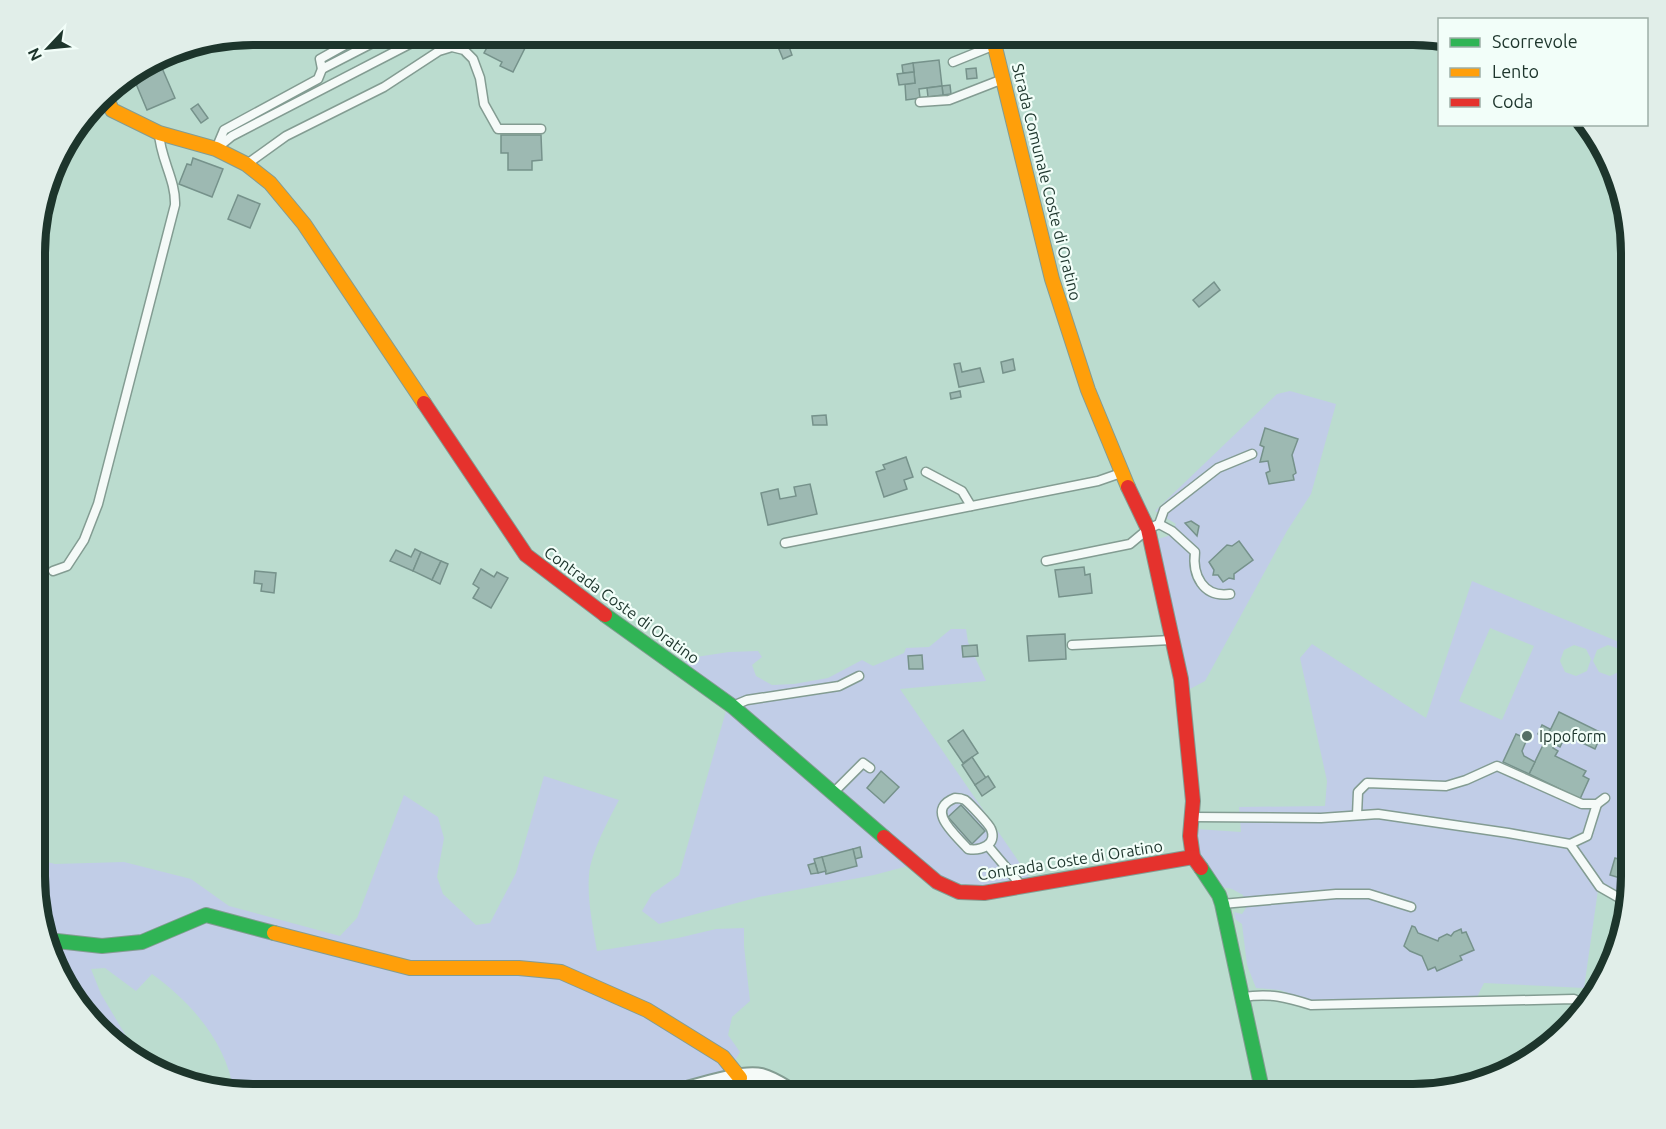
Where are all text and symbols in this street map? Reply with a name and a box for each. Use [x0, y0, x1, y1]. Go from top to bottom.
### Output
north arrow [18, 18, 78, 78]
legend [1438, 18, 1648, 126]
text: Scorrevole [1492, 31, 1578, 51]
text: N [24, 45, 45, 64]
text: Lento [1492, 61, 1539, 81]
street label: Strada Comunale Coste di Oratino [1009, 62, 1085, 302]
text: Coda [1492, 91, 1533, 111]
street label: Contrada Coste di Oratino [541, 543, 703, 667]
place label: Ippoform [1539, 727, 1607, 745]
marker: Ippoform [1520, 729, 1534, 743]
street label: Contrada Coste di Oratino [976, 836, 1164, 884]

